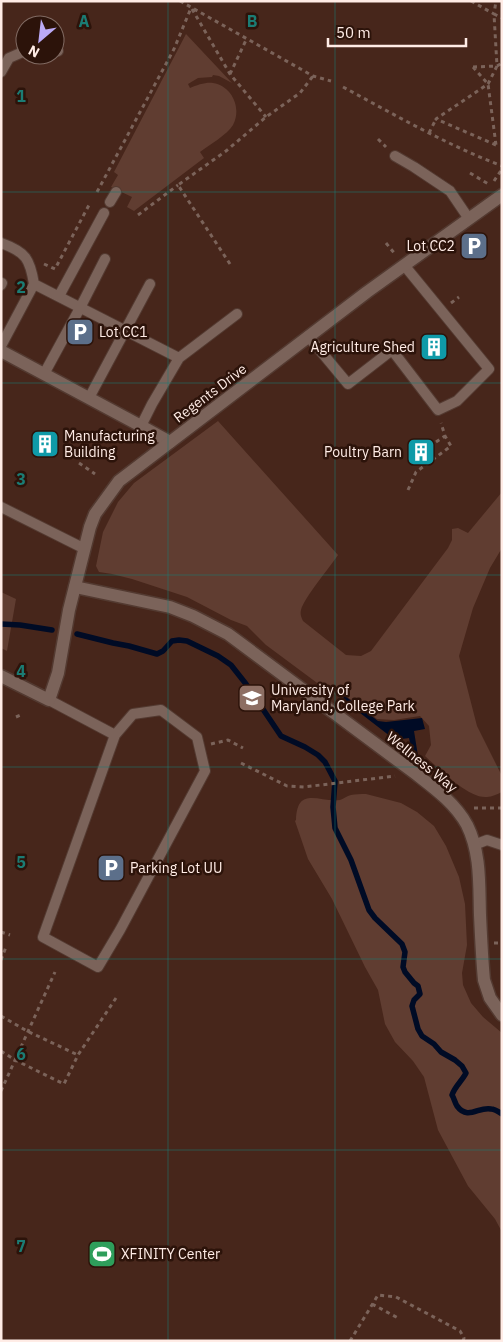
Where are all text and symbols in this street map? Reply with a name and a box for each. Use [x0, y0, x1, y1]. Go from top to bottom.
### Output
text: A [79, 11, 90, 31]
text: B [247, 11, 258, 31]
north arrow [15, 15, 65, 65]
scale bar [328, 15, 466, 47]
text: 50 m [336, 23, 371, 42]
text: N [25, 41, 43, 62]
text: 1 [16, 86, 26, 106]
parking icon: Lot CC2 [459, 231, 489, 261]
place label: Lot CC2 [406, 237, 455, 255]
text: 2 [16, 277, 26, 297]
parking icon: Lot CC1 [65, 317, 95, 347]
place label: Lot CC1 [99, 323, 148, 341]
building icon: Agriculture Shed [419, 332, 449, 362]
place label: Agriculture Shed [310, 338, 415, 356]
street label: Regents Drive [170, 359, 250, 426]
place label: Manufacturing Building [64, 427, 155, 461]
building icon: Manufacturing Building [30, 429, 60, 459]
building icon: Poultry Barn [406, 437, 436, 467]
place label: Poultry Barn [324, 443, 402, 461]
text: 3 [16, 469, 26, 489]
text: 4 [16, 661, 26, 681]
place label: University of Maryland, College Park [271, 681, 416, 715]
school or university icon: University of Maryland, College Park [237, 683, 267, 713]
street label: Wellness Way [383, 728, 461, 796]
text: 5 [16, 852, 26, 872]
parking icon: Parking Lot UU [96, 853, 126, 883]
place label: Parking Lot UU [130, 859, 222, 877]
text: 6 [16, 1044, 26, 1064]
text: 7 [16, 1236, 26, 1256]
sports icon: XFINITY Center [87, 1239, 117, 1269]
place label: XFINITY Center [121, 1245, 220, 1263]

